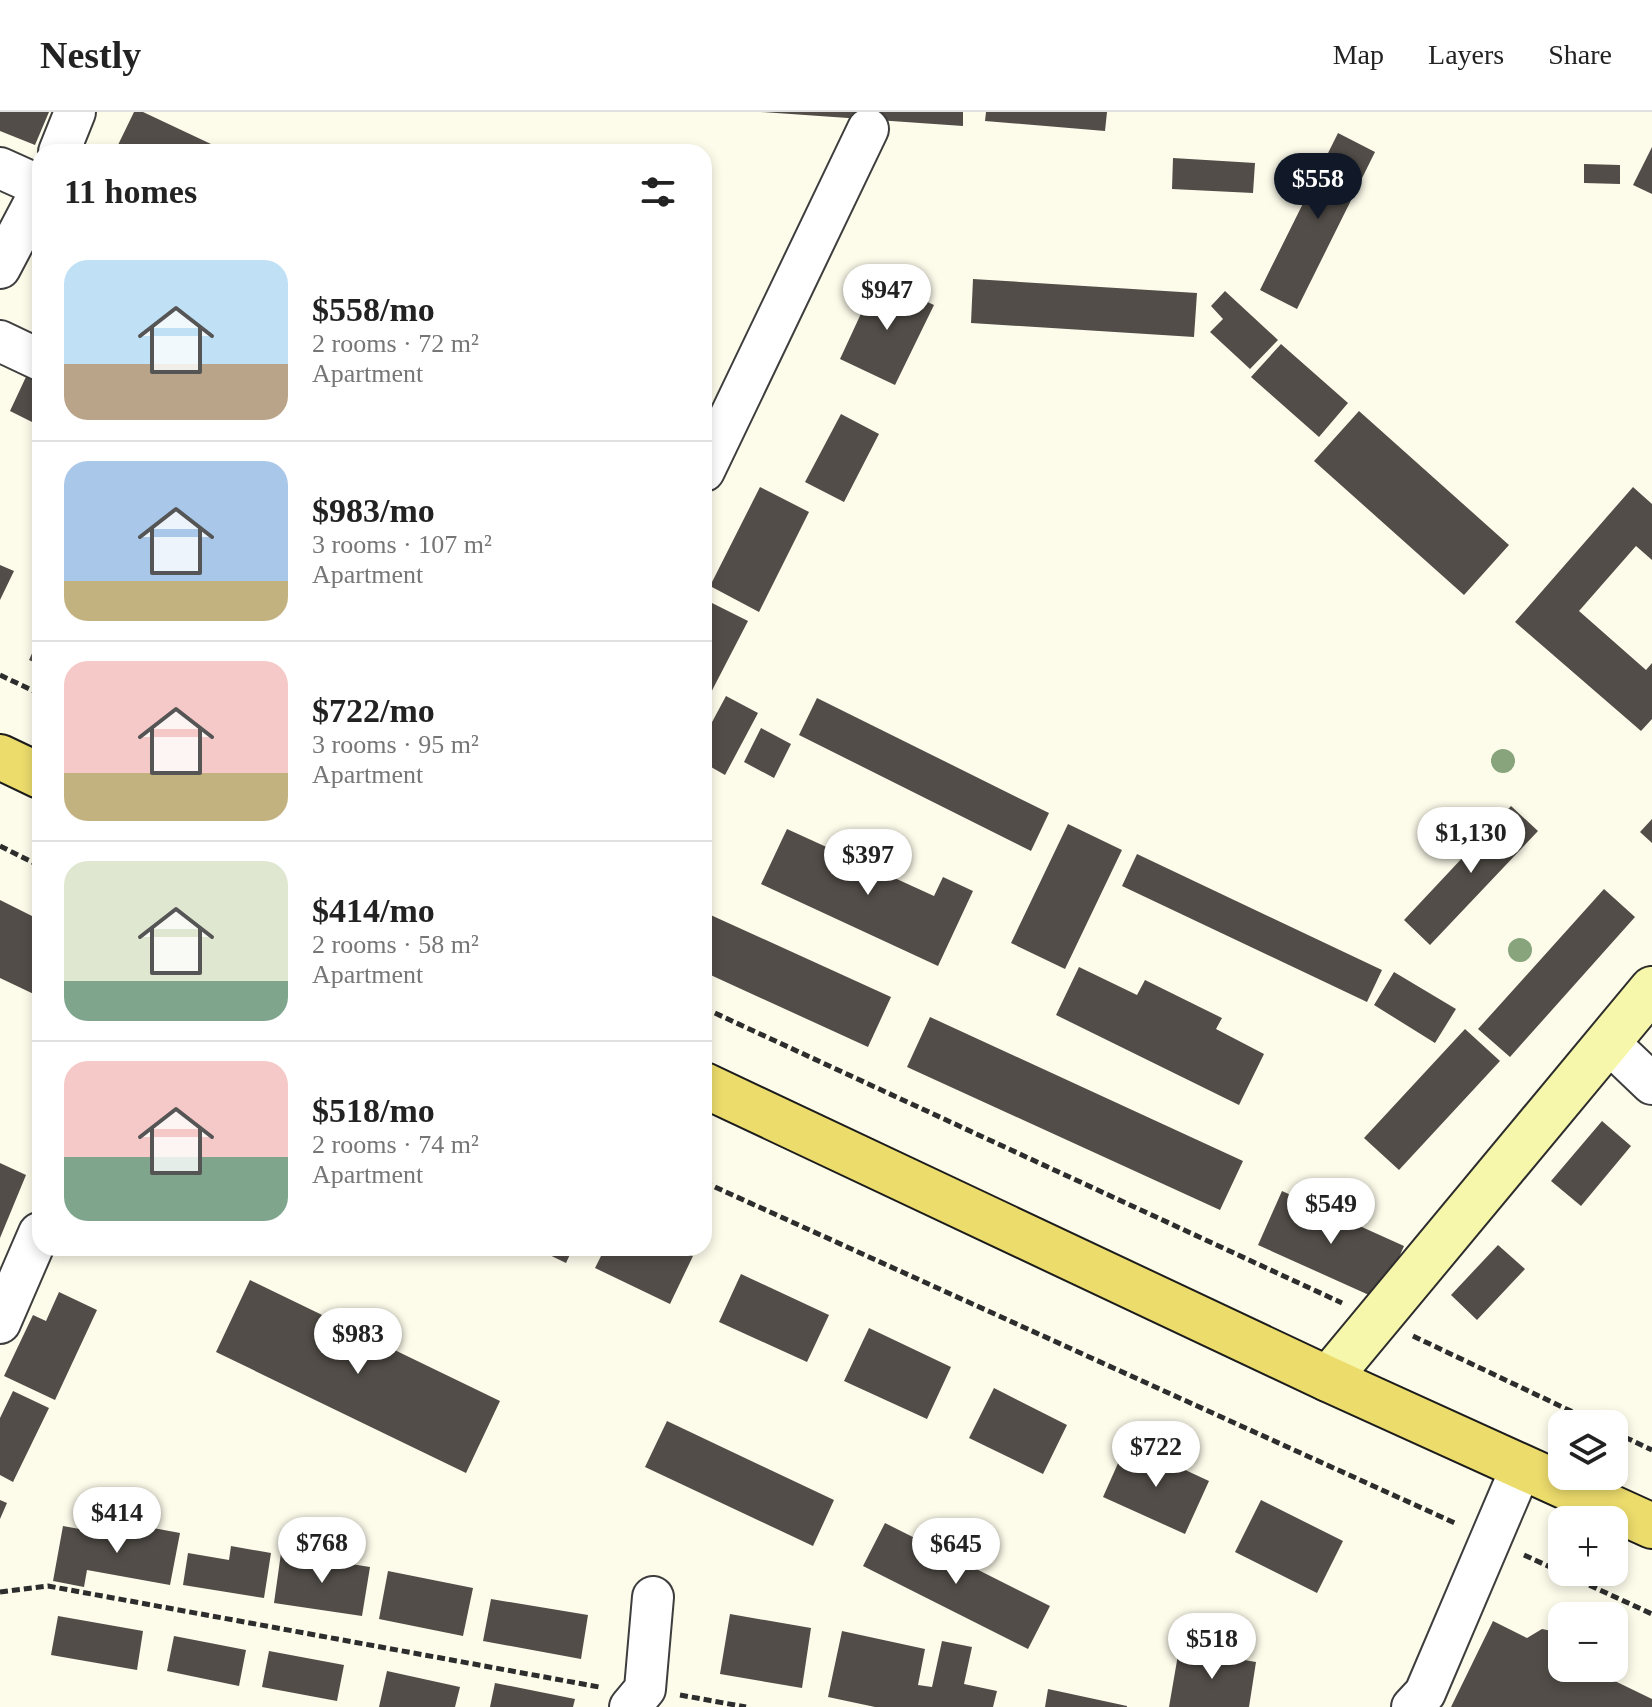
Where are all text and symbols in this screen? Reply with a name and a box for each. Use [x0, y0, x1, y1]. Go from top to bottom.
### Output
text: Nestly [40, 34, 141, 76]
text: Map [1333, 39, 1384, 70]
text: Layers [1428, 39, 1504, 70]
text: Share [1548, 39, 1612, 70]
pin: $558 [1271, 153, 1365, 221]
text: $558 [1292, 164, 1344, 193]
icon: filters [636, 170, 680, 214]
text: 11 homes [64, 173, 197, 210]
pin: $947 [840, 264, 934, 332]
text: $947 [861, 275, 913, 304]
text: $558/mo [312, 291, 435, 328]
icon: home [128, 292, 224, 388]
text: 2 rooms · 72 m² [312, 329, 479, 358]
text: Apartment [312, 359, 423, 388]
text: $983/mo [312, 492, 435, 529]
icon: home [128, 493, 224, 589]
text: 3 rooms · 107 m² [312, 530, 492, 559]
text: Apartment [312, 560, 423, 589]
text: $722/mo [312, 692, 435, 729]
icon: home [128, 693, 224, 789]
text: 3 rooms · 95 m² [312, 730, 479, 759]
text: Apartment [312, 760, 423, 789]
pin: $1,130 [1406, 807, 1536, 875]
text: $1,130 [1435, 818, 1507, 847]
pin: $397 [821, 829, 915, 897]
text: $397 [842, 840, 894, 869]
text: $414/mo [312, 892, 435, 929]
icon: home [128, 893, 224, 989]
text: 2 rooms · 58 m² [312, 930, 479, 959]
text: Apartment [312, 960, 423, 989]
text: $518/mo [312, 1092, 435, 1129]
icon: home [128, 1093, 224, 1189]
text: 2 rooms · 74 m² [312, 1130, 479, 1159]
text: Apartment [312, 1160, 423, 1189]
pin: $549 [1284, 1178, 1378, 1246]
text: $549 [1305, 1189, 1357, 1218]
pin: $983 [311, 1308, 405, 1376]
text: $983 [332, 1319, 384, 1348]
map controls [1548, 1410, 1628, 1682]
button: layers [1548, 1410, 1628, 1490]
pin: $722 [1109, 1421, 1203, 1489]
text: $722 [1130, 1432, 1182, 1461]
pin: $414 [70, 1487, 164, 1555]
text: $414 [91, 1498, 143, 1527]
button: + [1548, 1506, 1628, 1586]
pin: $768 [275, 1517, 369, 1585]
pin: $645 [909, 1518, 1003, 1586]
text: $768 [296, 1528, 348, 1557]
text: $645 [930, 1529, 982, 1558]
button: − [1548, 1602, 1628, 1682]
pin: $518 [1165, 1613, 1259, 1681]
text: $518 [1186, 1624, 1238, 1653]

